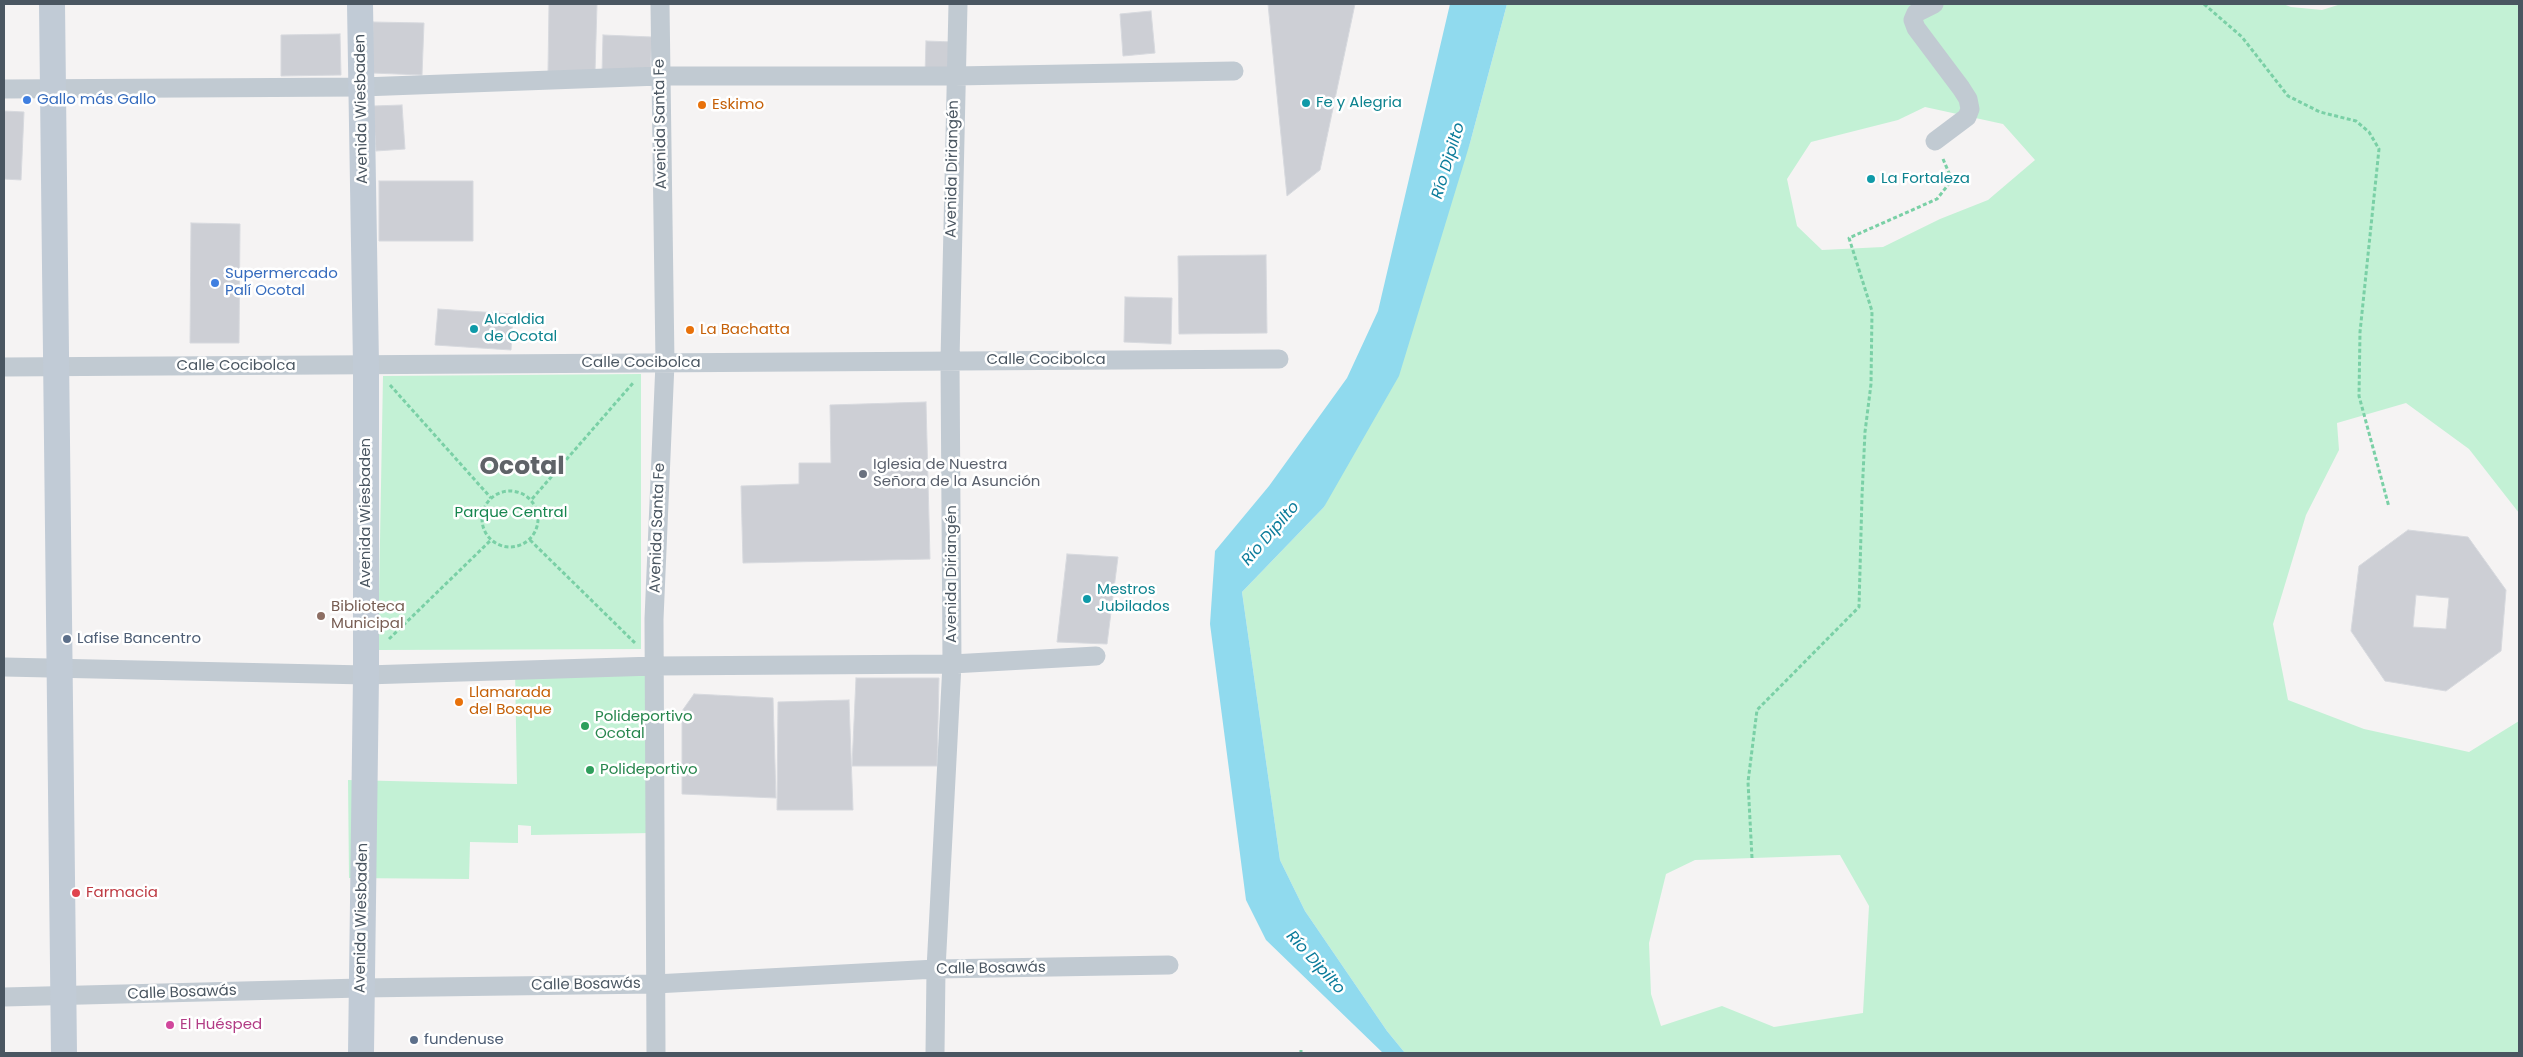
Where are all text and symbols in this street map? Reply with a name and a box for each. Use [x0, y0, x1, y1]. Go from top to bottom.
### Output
street label: Avenida Wiesbaden [352, 34, 372, 184]
street label: Avenida Santa Fe [651, 59, 671, 189]
place label: Gallo más Gallo [37, 91, 156, 109]
marker: Gallo más Gallo [21, 94, 33, 106]
place label: Fe y Alegria [1316, 94, 1402, 112]
place label: Eskimo [712, 96, 764, 114]
marker: Fe y Alegria [1300, 97, 1312, 109]
marker: Eskimo [696, 99, 708, 111]
street label: Avenida Diriangén [943, 100, 963, 238]
water label: Río Dipilto [1428, 121, 1470, 201]
place label: La Fortaleza [1881, 170, 1970, 188]
marker: La Fortaleza [1865, 173, 1877, 185]
place label: Supermercado Palí Ocotal [225, 265, 338, 300]
marker: Supermercado Palí Ocotal [209, 277, 221, 289]
place label: Alcaldia de Ocotal [484, 311, 557, 346]
place label: La Bachatta [700, 321, 790, 339]
marker: Alcaldia de Ocotal [468, 323, 480, 335]
marker: La Bachatta [684, 324, 696, 336]
street label: Calle Cocibolca [986, 351, 1106, 369]
street label: Calle Cocibolca [581, 354, 701, 372]
street label: Calle Cocibolca [176, 357, 296, 375]
street label: Avenida Wiesbaden [357, 438, 375, 588]
district label: Ocotal [479, 453, 565, 483]
place label: Iglesia de Nuestra Señora de la Asunción [873, 456, 1040, 491]
street label: Avenida Santa Fe [647, 463, 669, 593]
marker: Iglesia de Nuestra Señora de la Asunción [857, 468, 869, 480]
water label: Río Dipilto [1238, 498, 1304, 570]
park label: Parque Central [455, 504, 567, 522]
street label: Avenida Diriangén [943, 505, 961, 643]
place label: Mestros Jubilados [1097, 581, 1170, 616]
marker: Mestros Jubilados [1081, 593, 1093, 605]
place label: Biblioteca Municipal [331, 598, 405, 633]
marker: Biblioteca Municipal [315, 610, 327, 622]
place label: Lafise Bancentro [77, 630, 201, 648]
marker: Lafise Bancentro [61, 633, 73, 645]
place label: Llamarada del Bosque [469, 684, 552, 719]
marker: Llamarada del Bosque [453, 696, 465, 708]
place label: Polideportivo Ocotal [595, 708, 693, 743]
marker: Polideportivo Ocotal [579, 720, 591, 732]
place label: Polideportivo [600, 761, 698, 779]
marker: Polideportivo [584, 764, 596, 776]
street label: Avenida Wiesbaden [352, 843, 372, 993]
place label: Farmacia [86, 884, 158, 902]
marker: Farmacia [70, 887, 82, 899]
water label: Río Dipilto [1282, 927, 1348, 999]
street label: Calle Bosawás [936, 959, 1046, 979]
street label: Calle Bosawás [531, 975, 641, 995]
street label: Calle Bosawás [127, 982, 237, 1004]
place label: El Huésped [180, 1016, 262, 1034]
marker: El Huésped [164, 1019, 176, 1031]
place label: fundenuse [424, 1031, 504, 1049]
marker: fundenuse [408, 1034, 420, 1046]

